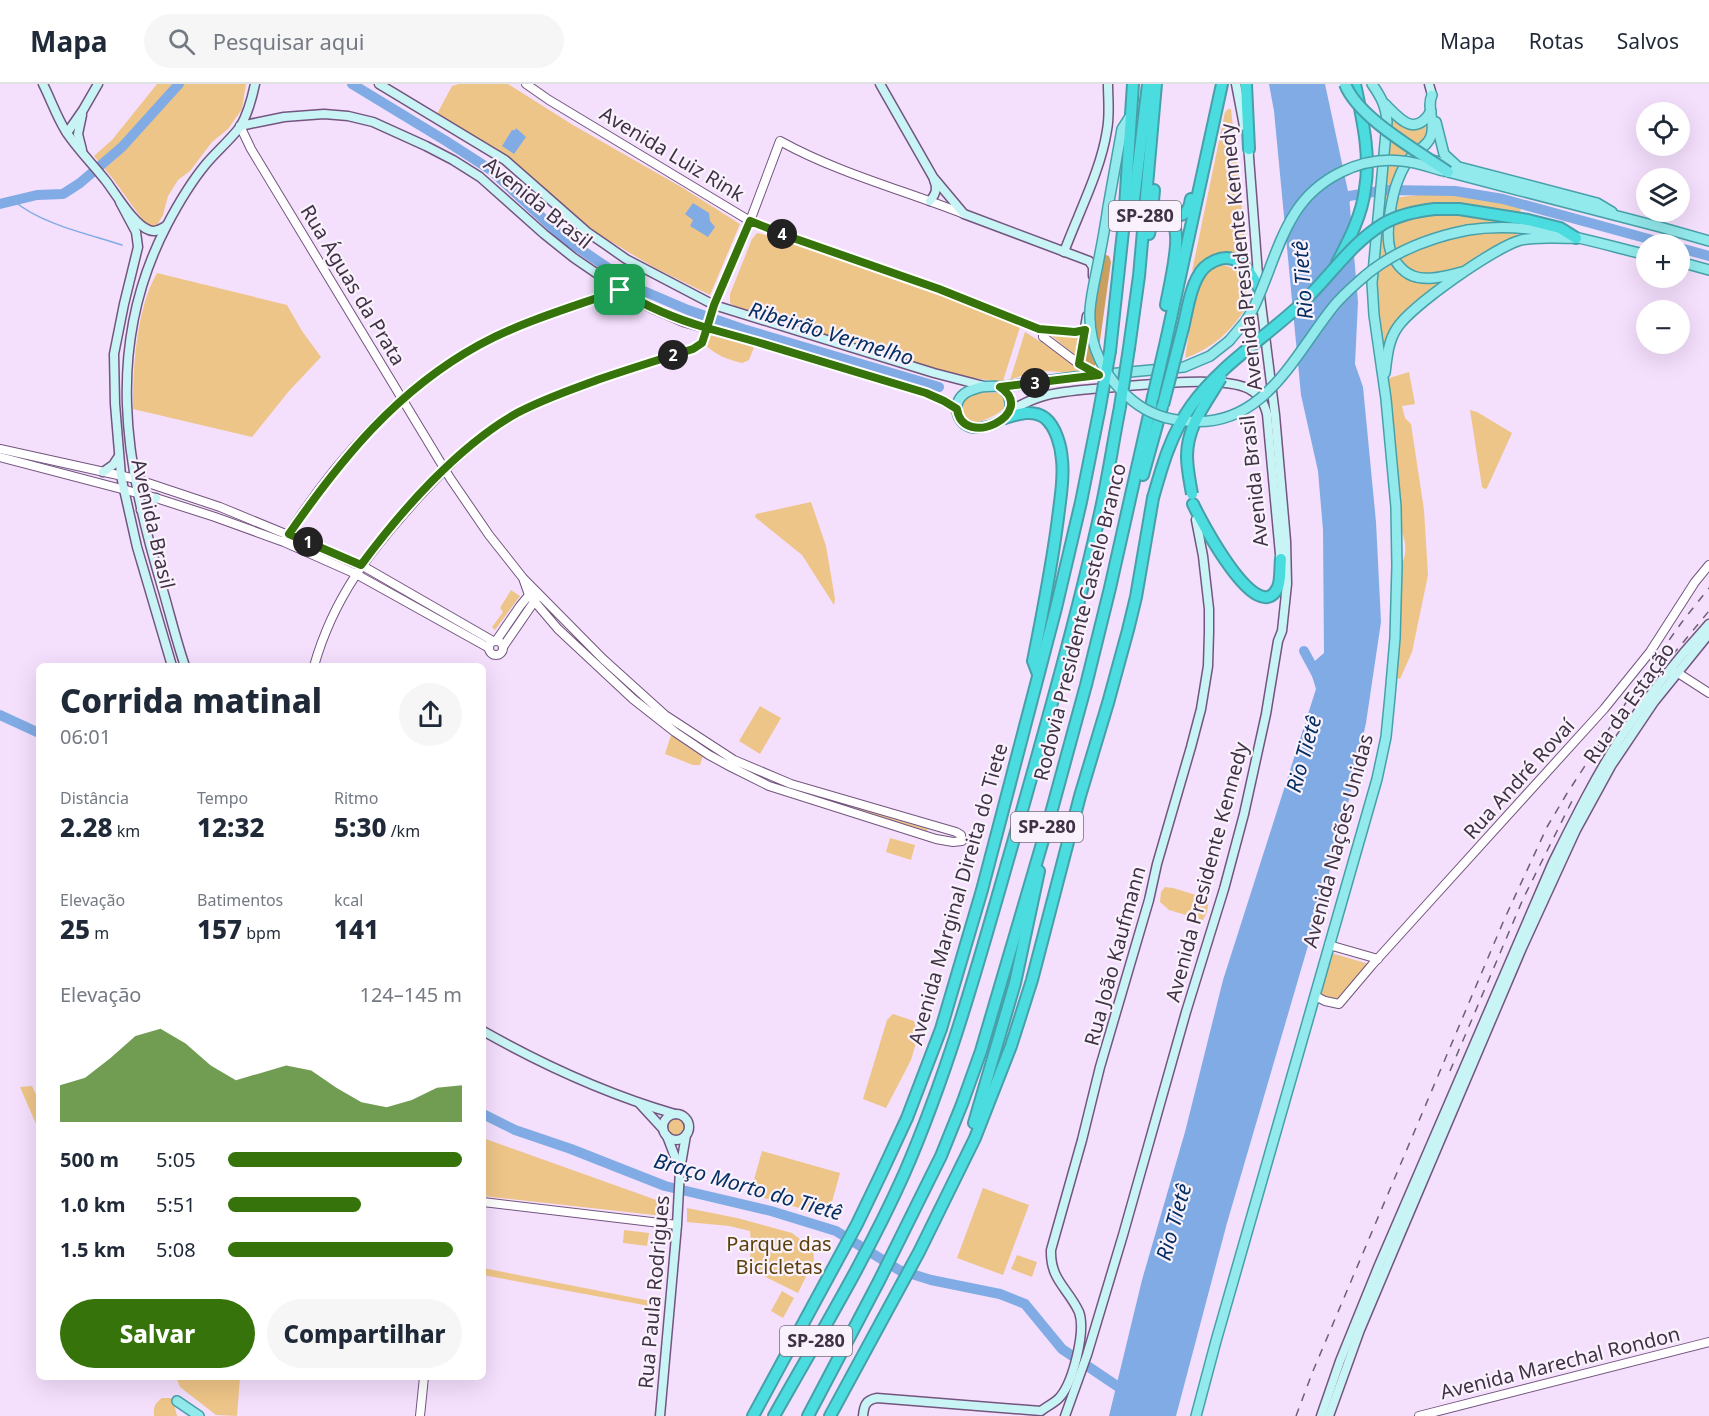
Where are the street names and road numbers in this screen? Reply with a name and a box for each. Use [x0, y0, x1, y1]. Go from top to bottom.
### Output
street label: Avenida Luiz Rink [595, 100, 750, 207]
street label: Avenida Presidente Kennedy [1213, 121, 1268, 392]
street label: Avenida Brasil [478, 150, 598, 255]
street label: Rua Águas da Prata [295, 199, 412, 370]
road number: SP-280 [1109, 201, 1181, 231]
street label: Avenida Brasil [1233, 414, 1274, 548]
street label: Avenida Brasil [125, 456, 182, 591]
street label: Rodovia Presidente Castelo Branco [1027, 460, 1132, 784]
street label: Rua da Estação [1577, 637, 1680, 769]
street label: Rua André Rovaí [1457, 712, 1581, 845]
street label: Avenida Nações Unidas [1296, 731, 1379, 951]
street label: Avenida Presidente Kennedy [1159, 738, 1254, 1005]
street label: Avenida Marginal Direita do Tiete [901, 740, 1014, 1048]
road number: SP-280 [1011, 812, 1083, 842]
street label: Rua João Kaufmann [1078, 863, 1151, 1049]
street label: Rua Paula Rodrigues [632, 1194, 675, 1390]
street label: Avenida Marechal Rondon [1437, 1320, 1683, 1405]
road number: SP-280 [780, 1326, 852, 1356]

